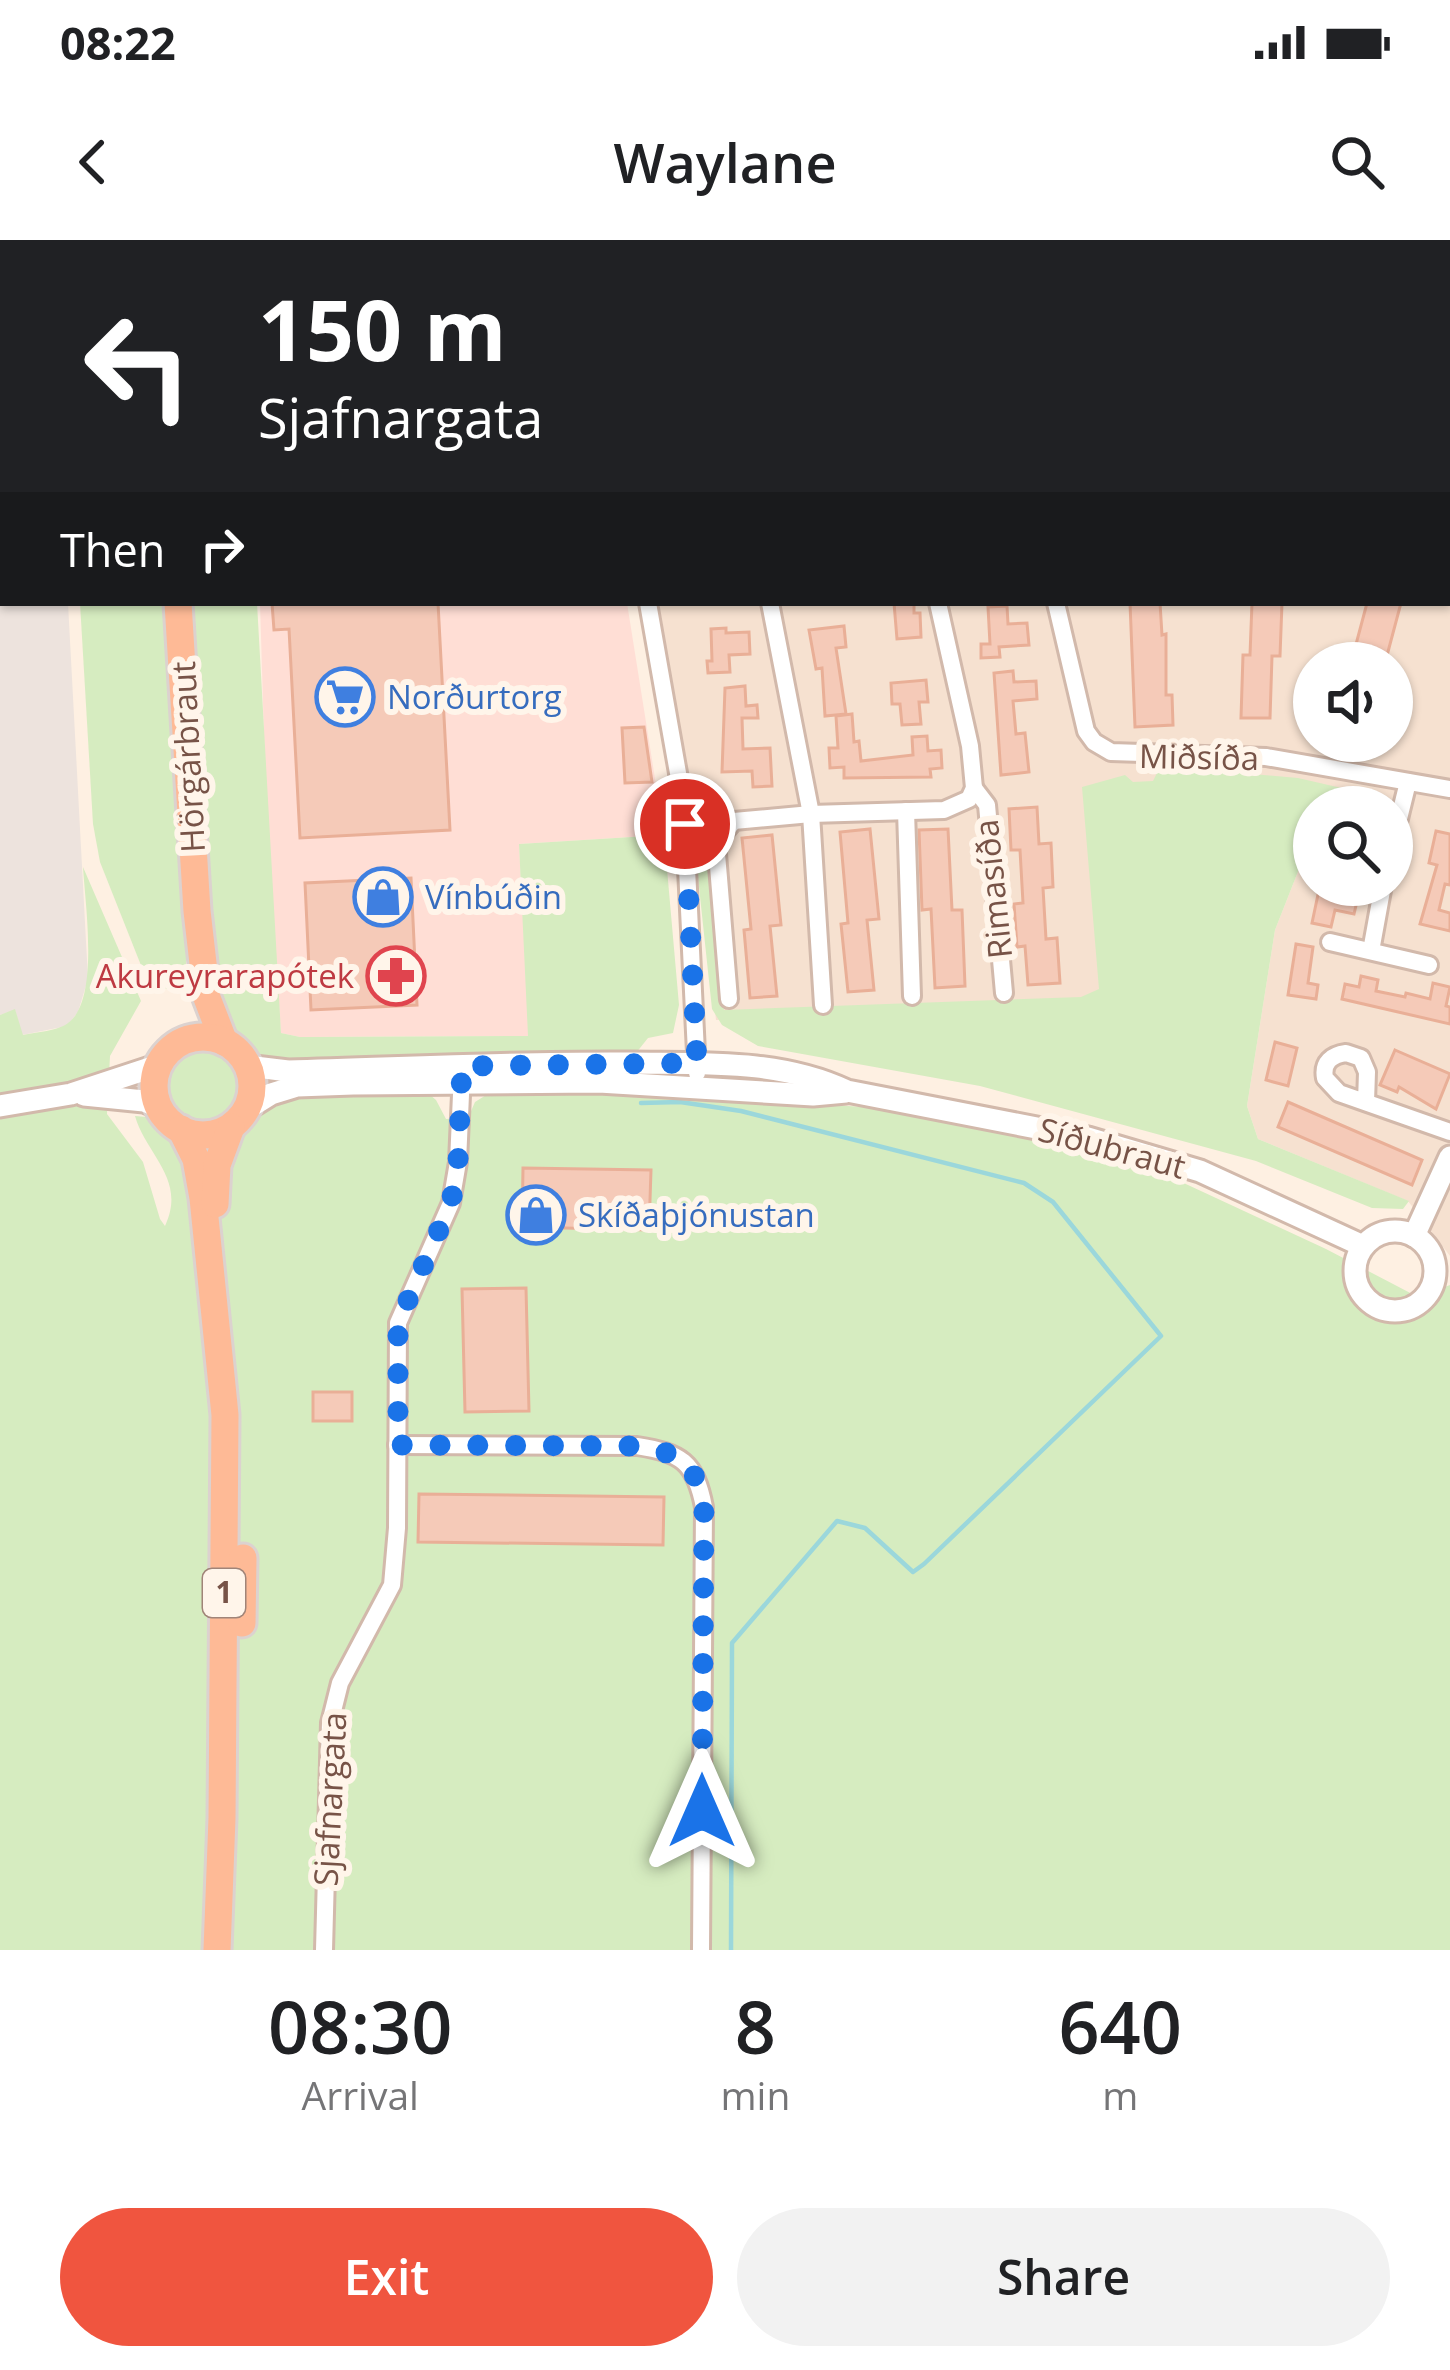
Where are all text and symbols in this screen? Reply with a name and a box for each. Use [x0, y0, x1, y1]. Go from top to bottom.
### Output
text: 08:22 [60, 12, 176, 73]
text: Waylane [613, 125, 837, 199]
icon: back [60, 129, 126, 195]
icon: search [1324, 129, 1390, 195]
text: 150 m [258, 271, 506, 386]
icon: left [60, 288, 216, 444]
text: Sjafnargata [258, 380, 543, 454]
icon: right [189, 516, 255, 582]
text: Then [60, 519, 165, 580]
map controls [1293, 642, 1413, 906]
button: sound [1293, 642, 1413, 762]
street label: Hörgárbraut [160, 660, 215, 854]
supermarket icon: Norðurtorg [314, 666, 376, 728]
place label: Norðurtorg [387, 674, 562, 719]
street label: Miðsíða [1139, 733, 1259, 780]
pin [634, 773, 736, 875]
button: search [1293, 786, 1413, 906]
icon: arrive [652, 791, 718, 857]
street label: Rimasíða [963, 817, 1022, 961]
shop icon: Vínbúðin [352, 866, 414, 928]
place label: Vínbúðin [425, 874, 562, 919]
pharmacy icon: Akureyrarapótek [365, 945, 427, 1007]
place label: Akureyrarapótek [96, 953, 355, 998]
street label: Síðubraut [1034, 1106, 1191, 1189]
shop icon: Skíðaþjónustan [505, 1184, 567, 1246]
place label: Skíðaþjónustan [578, 1192, 815, 1237]
road number: 1 [203, 1569, 245, 1617]
street label: Sjafnargata [302, 1711, 357, 1887]
position arrow [639, 1748, 765, 1874]
text: 08:30 [268, 1977, 452, 2075]
text: 8 [735, 1977, 776, 2075]
text: 640 [1058, 1977, 1182, 2075]
text: Arrival [302, 2068, 419, 2121]
text: min [721, 2068, 790, 2121]
text: m [1102, 2068, 1138, 2121]
button: Exit [60, 2208, 713, 2346]
button: Share [737, 2208, 1390, 2346]

